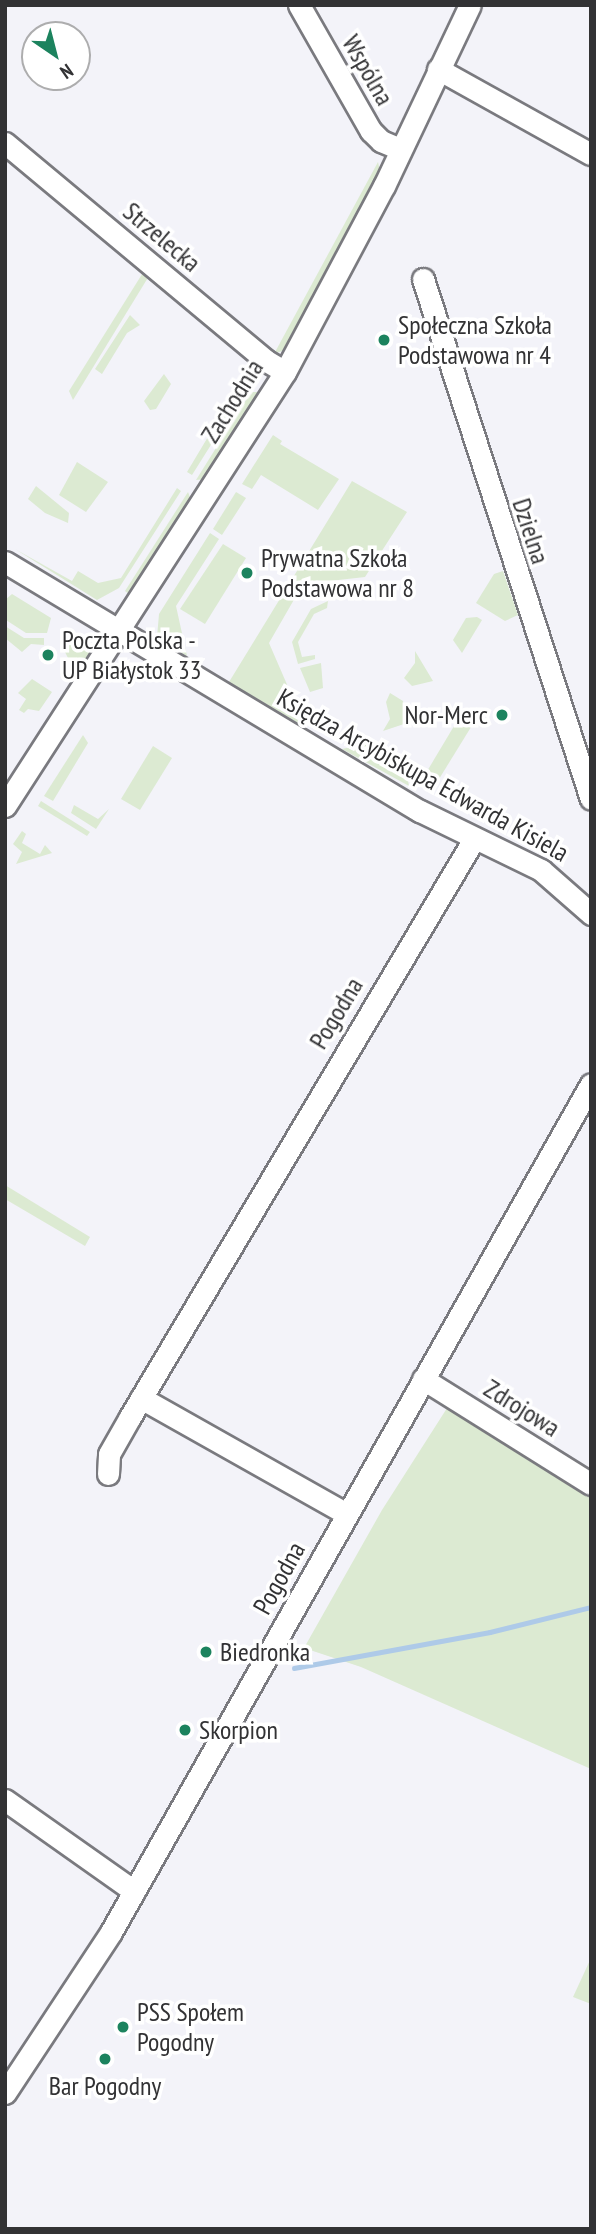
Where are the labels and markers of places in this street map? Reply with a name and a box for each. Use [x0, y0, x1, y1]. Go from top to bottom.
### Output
place label: Społeczna Szkoła Podstawowa nr 4 [398, 309, 552, 370]
marker: Społeczna Szkoła Podstawowa nr 4 [376, 332, 392, 348]
place label: Prywatna Szkoła Podstawowa nr 8 [261, 542, 414, 604]
marker: Prywatna Szkoła Podstawowa nr 8 [239, 565, 255, 581]
place label: Poczta Polska - UP Białystok 33 [62, 624, 203, 686]
marker: Poczta Polska - UP Białystok 33 [40, 647, 56, 663]
place label: Nor-Merc [404, 699, 488, 731]
marker: Nor-Merc [494, 707, 510, 723]
place label: Biedronka [220, 1636, 310, 1668]
marker: Biedronka [198, 1644, 214, 1660]
place label: Skorpion [199, 1714, 278, 1746]
marker: Skorpion [177, 1722, 193, 1738]
place label: PSS Społem Pogodny [137, 1996, 244, 2058]
marker: PSS Społem Pogodny [115, 2019, 131, 2035]
marker: Bar Pogodny [97, 2051, 113, 2067]
place label: Bar Pogodny [49, 2070, 161, 2102]

